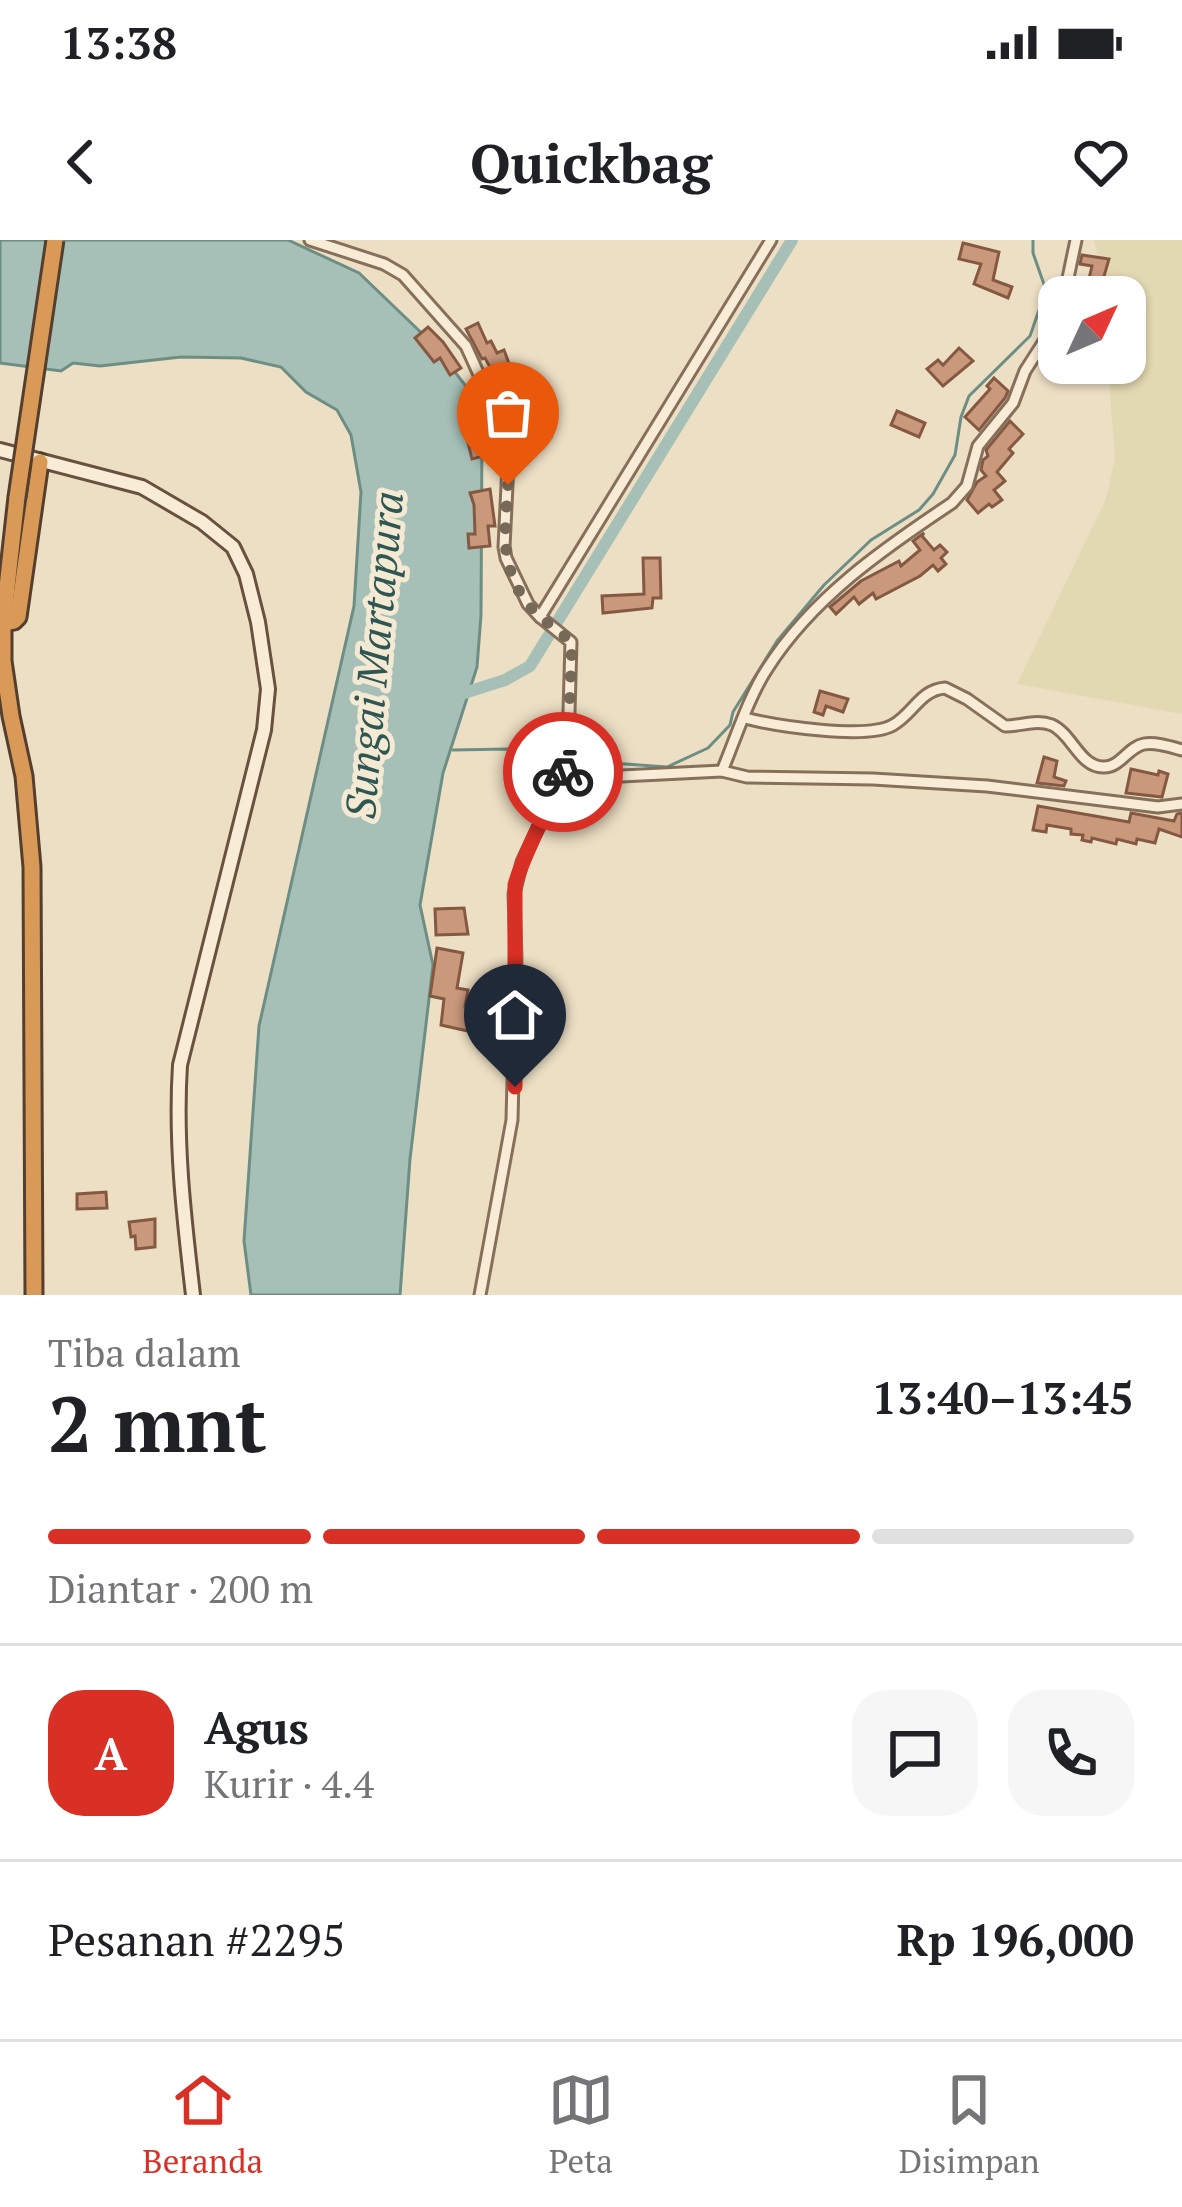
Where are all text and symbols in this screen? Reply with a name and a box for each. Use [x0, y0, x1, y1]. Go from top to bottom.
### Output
text: 13:38 [60, 12, 177, 72]
text: Quickbag [470, 127, 712, 198]
icon: back [48, 129, 114, 195]
icon: heart [1068, 129, 1134, 195]
north arrow [1038, 276, 1146, 384]
map controls [1038, 276, 1146, 384]
pin [457, 362, 559, 485]
icon: bag [475, 380, 541, 446]
water label: Sungai Martapura [331, 489, 415, 821]
courier [503, 712, 623, 832]
icon: bike [530, 739, 596, 805]
pin [464, 964, 566, 1087]
icon: home [482, 982, 548, 1048]
text: Tiba dalam [48, 1326, 241, 1378]
text: 13:40–13:45 [872, 1367, 1134, 1427]
text: 2 mnt [48, 1371, 267, 1474]
text: Diantar · 200 m [48, 1562, 313, 1614]
button: chat [852, 1690, 978, 1816]
button: phone [1008, 1690, 1134, 1816]
text: Agus [204, 1697, 309, 1757]
text: A [95, 1723, 127, 1783]
text: Kurir · 4.4 [204, 1757, 374, 1809]
text: Pesanan #2295 [48, 1909, 345, 1969]
text: Rp 196,000 [897, 1909, 1134, 1969]
tab: Beranda [142, 2067, 263, 2182]
tab: Peta [548, 2067, 614, 2182]
tab: Disimpan [899, 2067, 1040, 2182]

